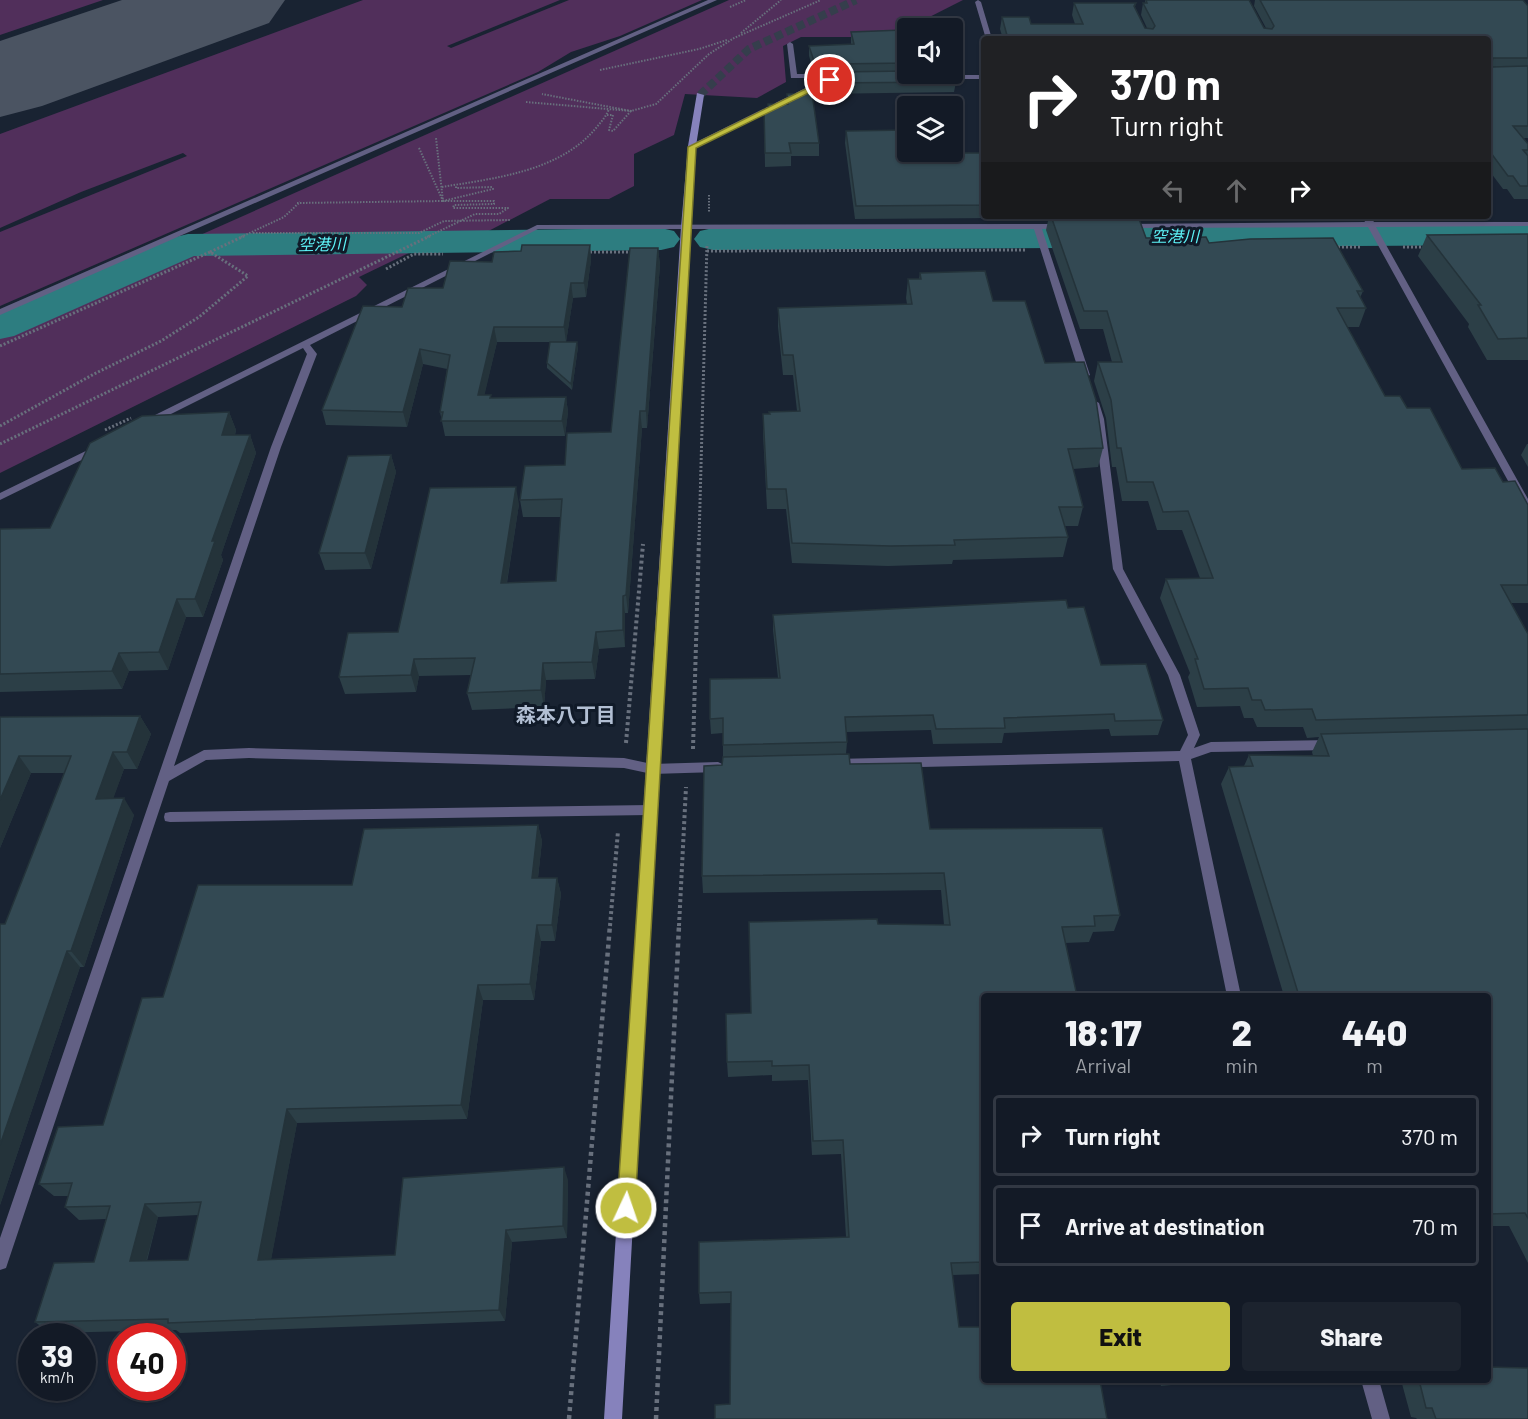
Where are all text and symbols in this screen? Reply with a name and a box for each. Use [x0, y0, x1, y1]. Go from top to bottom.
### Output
map controls [897, 18, 963, 162]
button: sound [897, 18, 963, 84]
pin [804, 54, 855, 105]
text: 370 m [1110, 58, 1221, 108]
icon: right [1011, 60, 1089, 138]
icon: arrive [813, 63, 846, 96]
button: layers [897, 96, 963, 162]
text: Turn right [1110, 109, 1224, 141]
icon: left [1157, 174, 1190, 207]
icon: ahead [1220, 174, 1253, 207]
icon: right [1283, 174, 1316, 207]
water label: 空港川 [1151, 226, 1201, 245]
water label: 空港川 [298, 234, 348, 253]
district label: 森本八丁目 [516, 702, 616, 726]
text: 18:17 [1065, 1010, 1142, 1053]
text: 2 [1231, 1010, 1252, 1053]
text: 440 [1342, 1010, 1407, 1053]
text: Arrival [1075, 1053, 1131, 1077]
text: min [1226, 1053, 1258, 1077]
text: m [1366, 1053, 1383, 1077]
icon: right [1014, 1119, 1047, 1152]
text: Turn right [1065, 1123, 1160, 1149]
text: 370 m [1401, 1123, 1458, 1149]
position arrow [594, 1176, 658, 1240]
icon: arrive [1014, 1209, 1047, 1242]
text: Arrive at destination [1065, 1213, 1264, 1239]
text: 70 m [1413, 1213, 1458, 1239]
button: Exit [1011, 1302, 1230, 1371]
button: Share [1242, 1302, 1461, 1371]
speed limit sign: 40 [108, 1323, 186, 1401]
text: 39 [41, 1337, 73, 1373]
text: km/h [40, 1368, 74, 1386]

